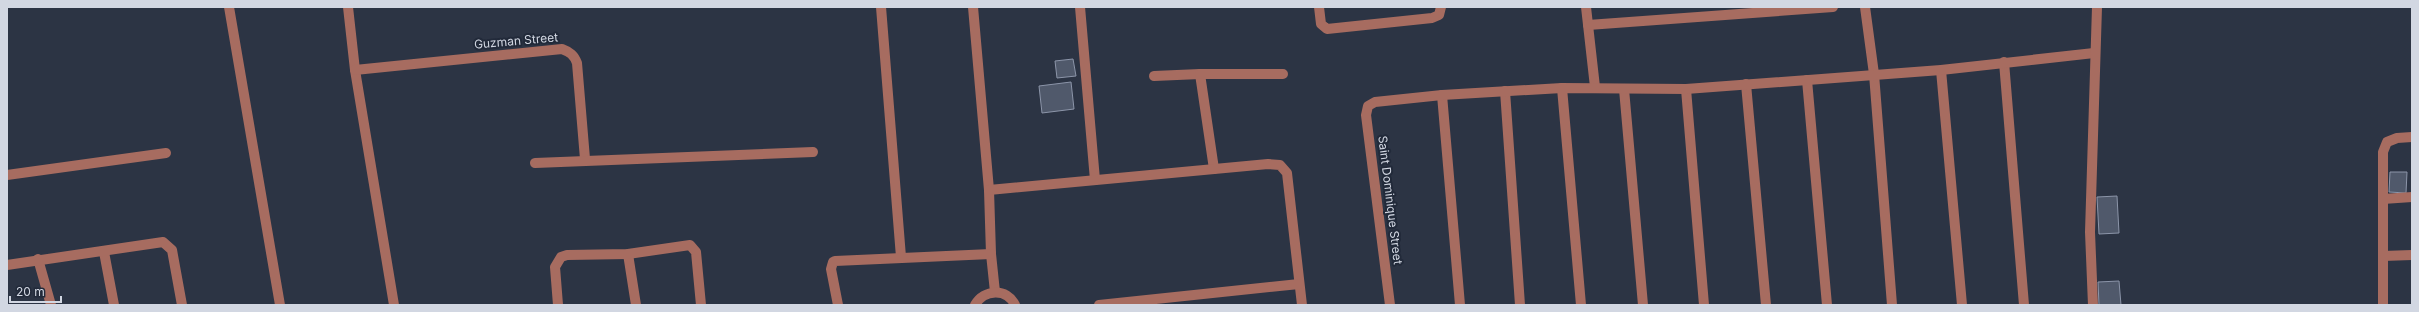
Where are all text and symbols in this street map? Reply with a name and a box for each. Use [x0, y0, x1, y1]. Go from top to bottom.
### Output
street label: Guzman Street [473, 29, 559, 52]
street label: Saint Dominique Street [1375, 135, 1406, 265]
scale bar [10, 278, 61, 304]
text: 20 m [16, 284, 45, 299]

